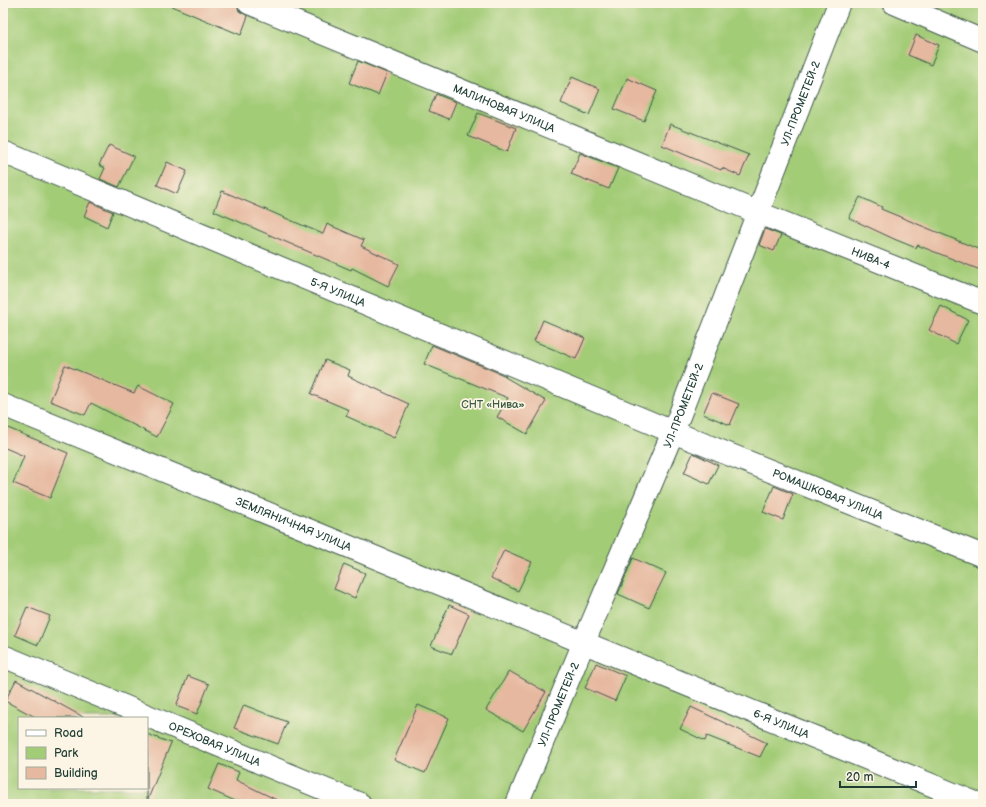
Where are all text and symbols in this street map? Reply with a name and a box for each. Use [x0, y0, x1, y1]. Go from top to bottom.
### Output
street label: УЛ-ПРОМЕТЕЙ-2 [778, 59, 823, 148]
street label: МАЛИНОВАЯ УЛИЦА [451, 82, 557, 135]
street label: НИВА-4 [849, 245, 892, 272]
street label: 5-Я УЛИЦА [308, 275, 368, 310]
street label: УЛ-ПРОМЕТЕЙ-2 [661, 361, 706, 450]
park label: СНТ «Нива» [461, 398, 525, 411]
street label: РОМАШКОВАЯ УЛИЦА [771, 466, 885, 523]
street label: ЗЕМЛЯНИЧНАЯ УЛИЦА [233, 495, 354, 554]
street label: УЛ-ПРОМЕТЕЙ-2 [536, 660, 582, 748]
street label: 6-Я УЛИЦА [751, 707, 811, 741]
legend [18, 717, 148, 789]
street label: ОРЕХОВАЯ УЛИЦА [167, 719, 263, 769]
text: Road [54, 726, 83, 741]
text: Park [54, 746, 78, 761]
scale bar [840, 763, 916, 789]
text: Building [54, 766, 98, 781]
text: 20 m [846, 770, 873, 785]

